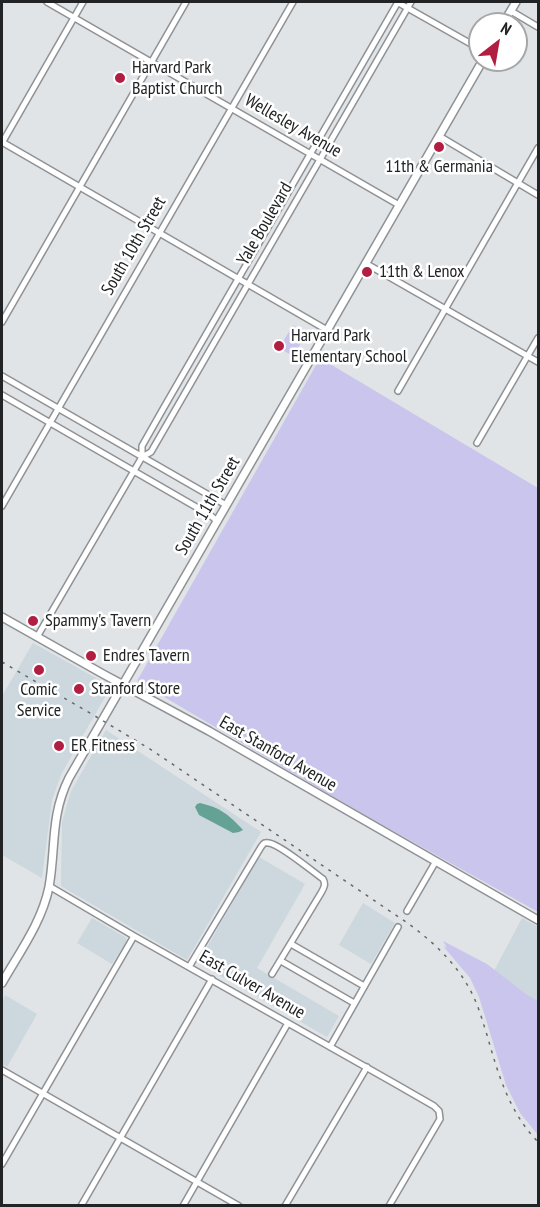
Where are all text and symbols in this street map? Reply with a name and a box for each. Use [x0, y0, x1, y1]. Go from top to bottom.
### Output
north arrow [468, 12, 528, 72]
text: N [497, 17, 515, 39]
place label: Harvard Park Baptist Church [132, 57, 222, 100]
marker: Harvard Park Baptist Church [113, 71, 127, 85]
street label: Wellesley Avenue [241, 90, 345, 162]
marker: 11th & Germania [432, 140, 446, 154]
place label: 11th & Germania [385, 156, 493, 178]
street label: Yale Boulevard [233, 179, 297, 269]
street label: South 10th Street [97, 193, 171, 299]
place label: 11th & Lenox [379, 261, 464, 283]
marker: 11th & Lenox [360, 265, 374, 279]
place label: Harvard Park Elementary School [291, 325, 407, 368]
marker: Harvard Park Elementary School [272, 339, 286, 353]
street label: South 11th Street [171, 453, 245, 559]
place label: Spammy's Tavern [45, 610, 151, 632]
marker: Spammy's Tavern [26, 614, 40, 628]
place label: Endres Tavern [103, 645, 190, 667]
marker: Endres Tavern [84, 649, 98, 663]
marker: Comic Service [32, 663, 46, 677]
place label: Stanford Store [91, 678, 180, 700]
place label: Comic Service [17, 679, 61, 722]
marker: Stanford Store [72, 682, 86, 696]
street label: East Stanford Avenue [216, 712, 340, 796]
place label: ER Fitness [71, 735, 135, 757]
marker: ER Fitness [52, 739, 66, 753]
street label: East Culver Avenue [195, 946, 309, 1024]

